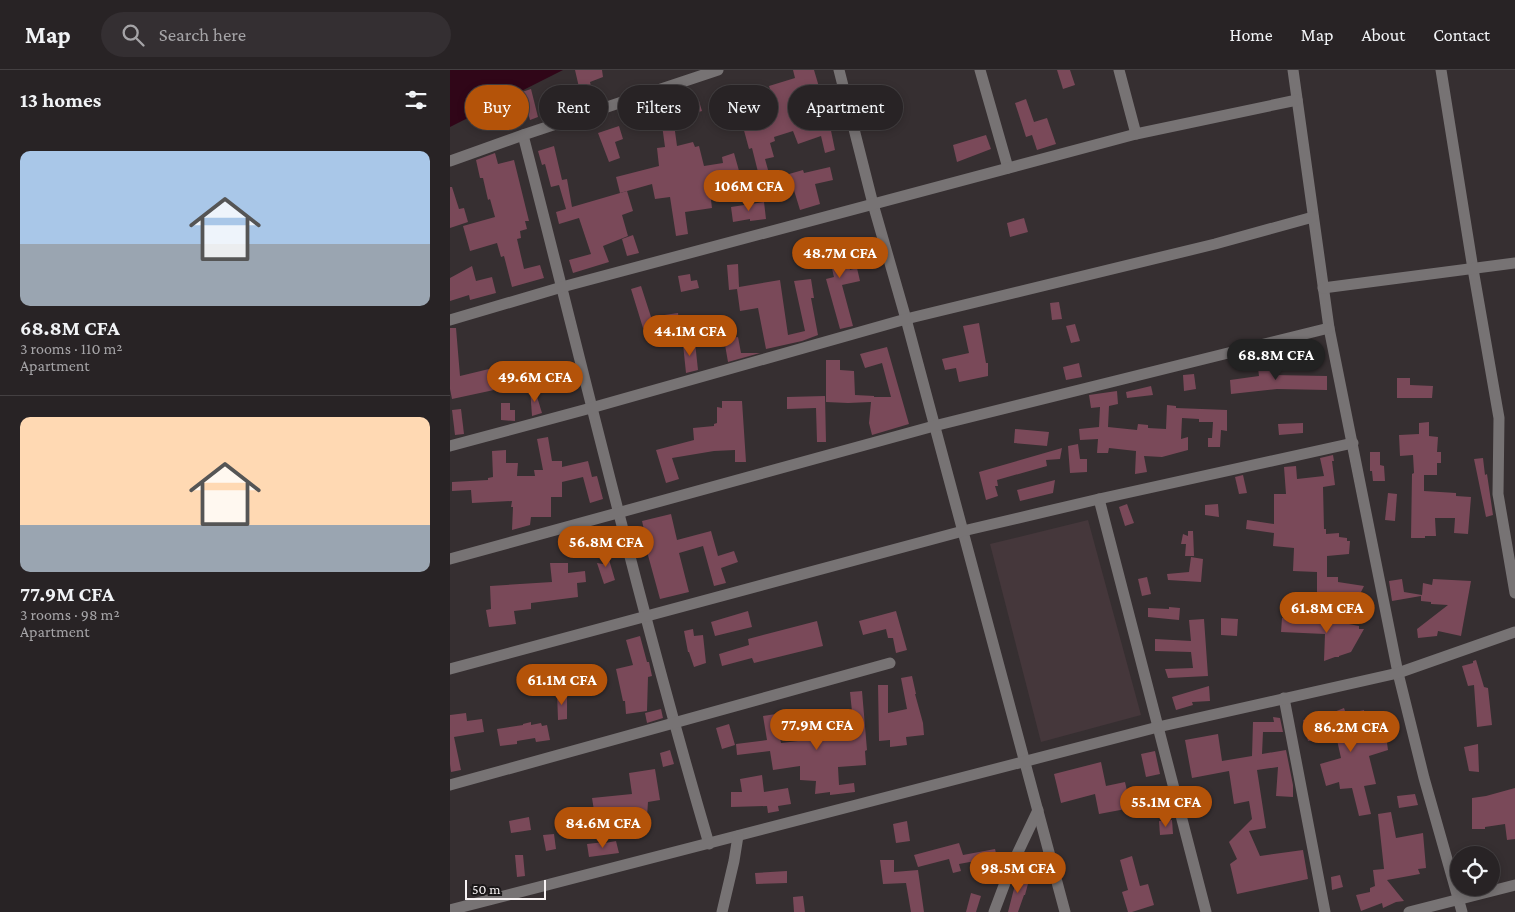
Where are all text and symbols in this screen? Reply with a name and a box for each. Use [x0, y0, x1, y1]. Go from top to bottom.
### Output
search box [101, 12, 451, 57]
text: Map [25, 21, 71, 48]
icon: search [119, 21, 147, 49]
text: Search here [159, 24, 246, 45]
text: Home [1230, 25, 1273, 45]
text: Map [1301, 25, 1333, 45]
text: About [1361, 25, 1405, 45]
text: Contact [1433, 25, 1490, 45]
chip: Buy [465, 85, 529, 130]
chip: Rent [539, 85, 608, 130]
chip: Filters [618, 85, 699, 130]
chip: New [709, 85, 778, 130]
chip: Apartment [788, 85, 903, 130]
icon: filters [402, 86, 430, 114]
text: 13 homes [20, 88, 101, 112]
pin: 106M CFA [697, 170, 801, 212]
text: 106M CFA [715, 177, 783, 194]
icon: home [180, 184, 270, 274]
pin: 48.7M CFA [783, 236, 897, 279]
text: 48.7M CFA [803, 244, 877, 261]
pin: 44.1M CFA [633, 314, 747, 357]
text: 68.8M CFA [20, 316, 120, 340]
text: 44.1M CFA [654, 322, 726, 339]
pin: 68.8M CFA [1219, 338, 1333, 381]
text: 3 rooms · 110 m² [20, 340, 123, 357]
text: 68.8M CFA [1238, 346, 1314, 363]
text: Apartment [20, 357, 90, 374]
pin: 49.6M CFA [478, 360, 592, 403]
text: 49.6M CFA [498, 368, 572, 385]
icon: home [180, 449, 270, 539]
pin: 56.8M CFA [549, 526, 663, 568]
text: 56.8M CFA [569, 533, 643, 550]
text: 77.9M CFA [20, 582, 114, 606]
pin: 61.8M CFA [1270, 592, 1384, 634]
text: 61.8M CFA [1291, 599, 1363, 616]
text: 3 rooms · 98 m² [20, 606, 120, 623]
text: Apartment [20, 623, 90, 640]
pin: 61.1M CFA [505, 664, 619, 706]
text: 61.1M CFA [527, 671, 597, 688]
pin: 77.9M CFA [760, 708, 874, 751]
pin: 86.2M CFA [1294, 710, 1408, 753]
text: 77.9M CFA [781, 716, 853, 733]
text: 86.2M CFA [1314, 718, 1388, 735]
pin: 55.1M CFA [1109, 786, 1223, 828]
text: 55.1M CFA [1131, 793, 1201, 810]
pin: 84.6M CFA [546, 806, 660, 849]
text: 84.6M CFA [565, 814, 641, 831]
map controls [1450, 846, 1500, 896]
button: locate [1450, 846, 1500, 896]
pin: 98.5M CFA [961, 852, 1075, 894]
text: 98.5M CFA [981, 859, 1055, 876]
scale bar [465, 877, 546, 900]
text: 50 m [472, 881, 500, 897]

